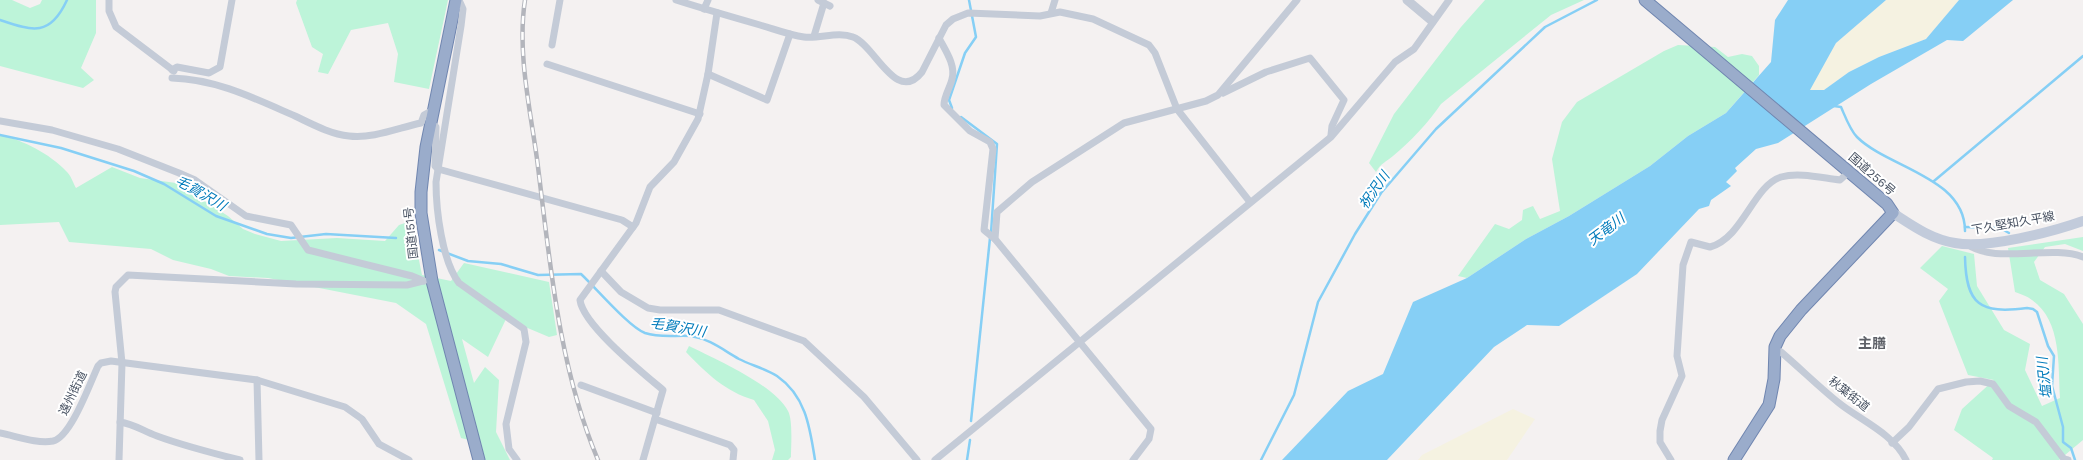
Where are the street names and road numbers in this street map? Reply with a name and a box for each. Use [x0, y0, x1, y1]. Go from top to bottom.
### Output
street label: 国道256号 [1846, 150, 1898, 198]
street label: 国道151号 [401, 206, 421, 260]
street label: 下久堅知久平線 [1970, 209, 2056, 237]
street label: 遠州街道 [56, 368, 90, 418]
street label: 秋葉街道 [1826, 374, 1872, 414]

